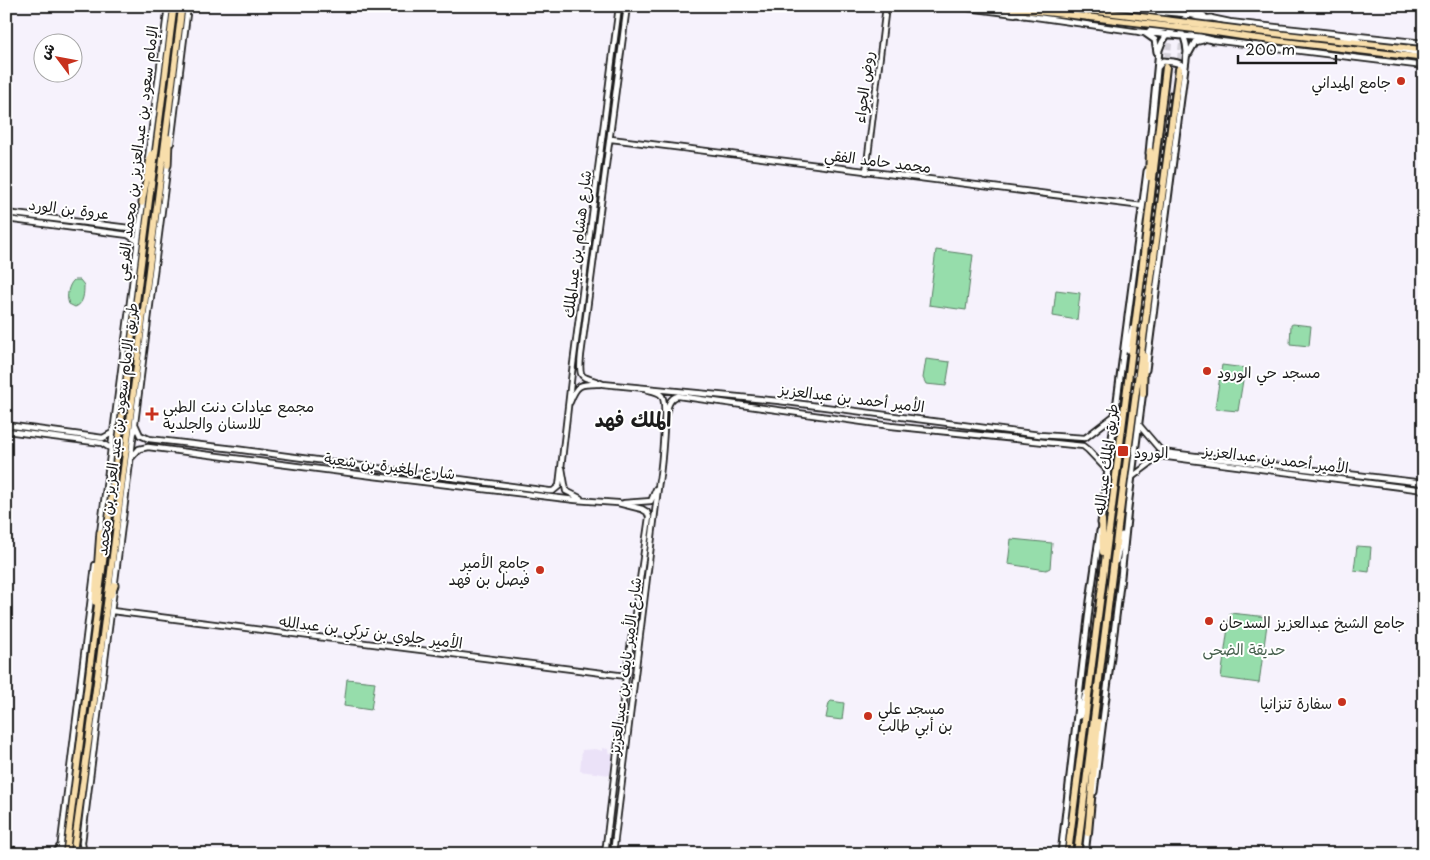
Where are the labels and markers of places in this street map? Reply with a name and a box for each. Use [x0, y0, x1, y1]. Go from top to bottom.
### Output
place label: جامع الميداني [1312, 70, 1391, 96]
marker: جامع الميداني [1395, 75, 1407, 87]
place label: مسجد حي الورود [1217, 360, 1320, 386]
marker: مسجد حي الورود [1201, 365, 1213, 377]
place label: مجمع عيادات دنت الطبي للاسنان والجلدية [163, 394, 314, 434]
marker: مجمع عيادات دنت الطبي للاسنان والجلدية [145, 407, 159, 421]
place label: الورود [1134, 440, 1168, 463]
marker: الورود [1116, 444, 1130, 458]
place label: جامع الأمير فيصل بن فهد [449, 550, 530, 590]
marker: جامع الأمير فيصل بن فهد [534, 564, 546, 576]
place label: جامع الشيخ عبدالعزيز السدحان [1219, 610, 1405, 634]
marker: جامع الشيخ عبدالعزيز السدحان [1203, 615, 1215, 627]
place label: سفارة تنزانيا [1260, 691, 1332, 714]
place label: مسجد علي بن أبي طالب [878, 696, 953, 739]
marker: سفارة تنزانيا [1336, 696, 1348, 708]
marker: مسجد علي بن أبي طالب [862, 710, 874, 722]

